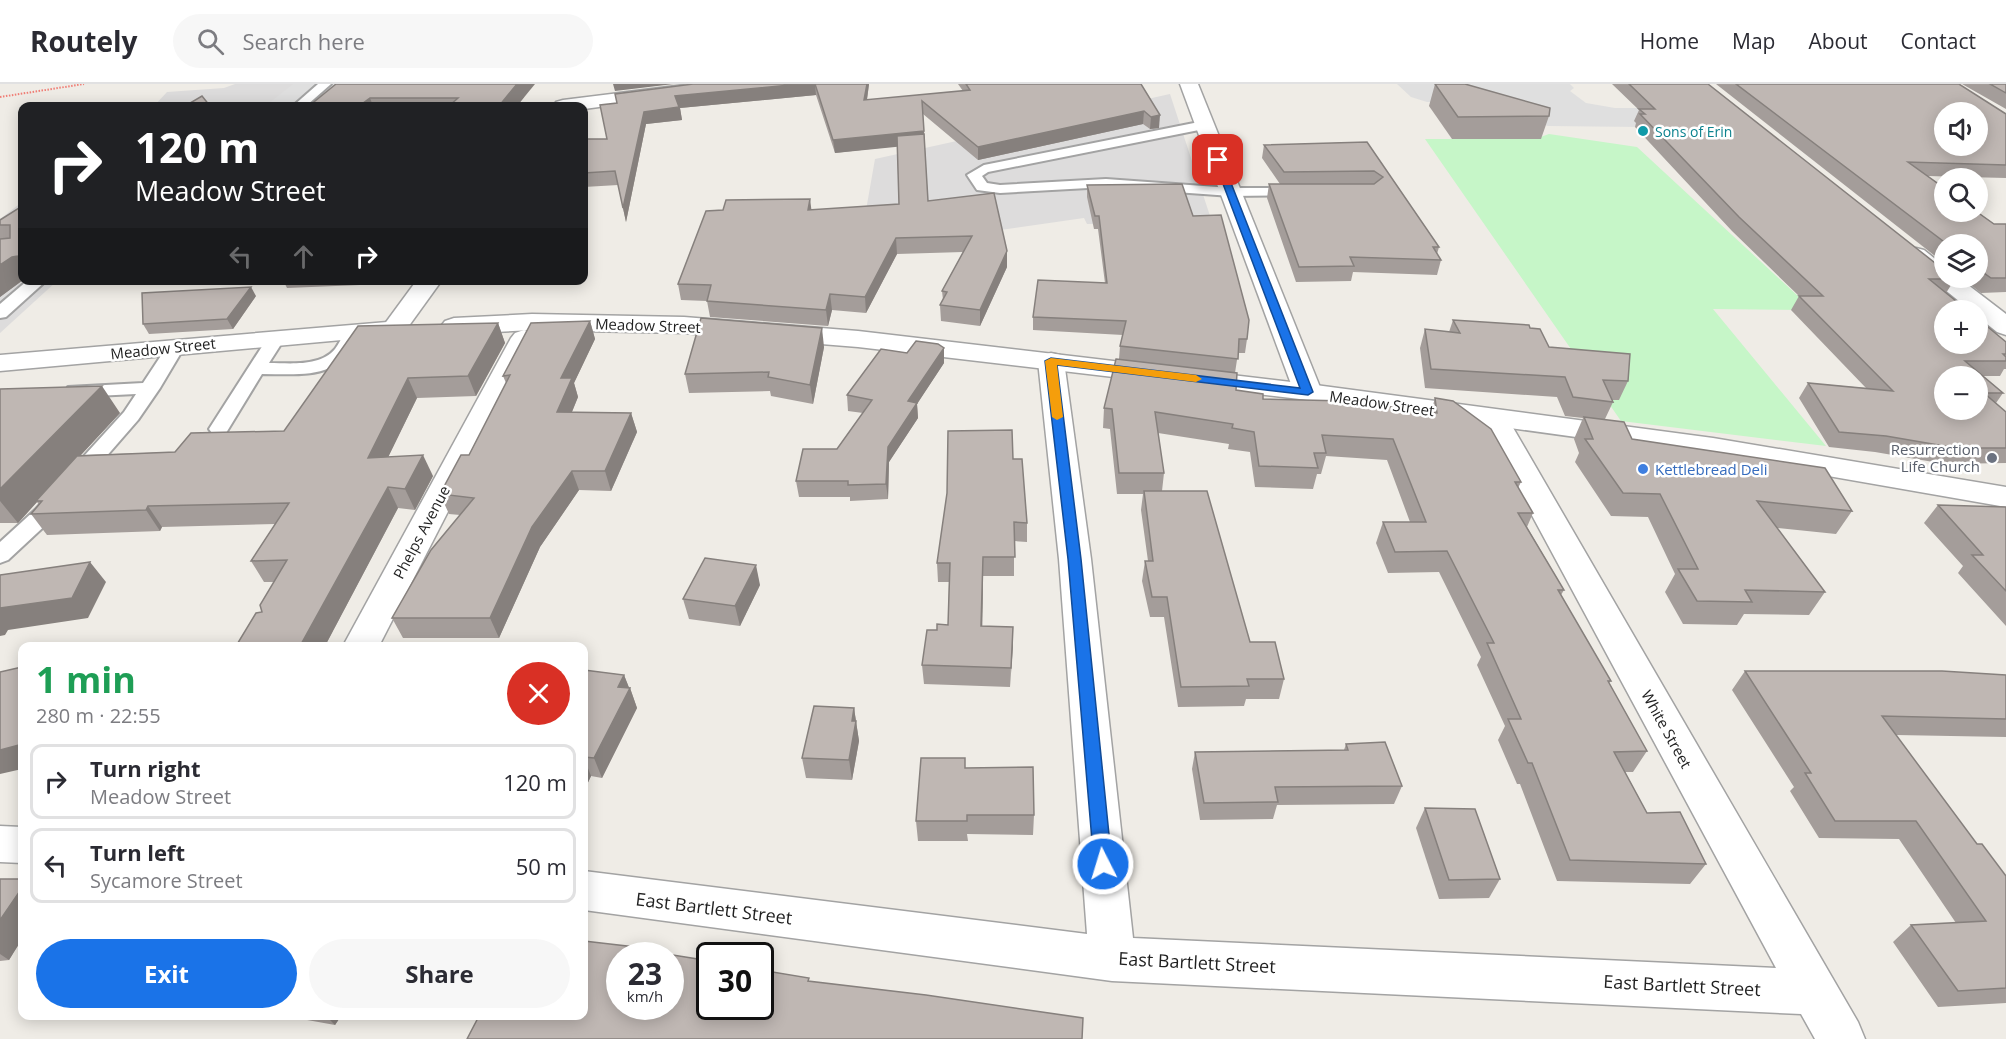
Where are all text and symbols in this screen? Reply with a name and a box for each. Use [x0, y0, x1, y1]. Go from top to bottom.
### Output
search box [173, 14, 593, 68]
text: Routely [30, 22, 137, 60]
icon: search [194, 25, 227, 58]
text: Search here [242, 26, 365, 56]
text: Home [1640, 27, 1699, 55]
text: Map [1732, 27, 1775, 55]
text: About [1808, 27, 1868, 55]
text: Contact [1901, 27, 1976, 55]
map controls [1934, 102, 1988, 420]
button: sound [1934, 102, 1988, 156]
text: 120 m [135, 118, 259, 175]
place label: Sons of Erin [1655, 122, 1732, 141]
marker: Sons of Erin [1636, 124, 1650, 138]
icon: right [36, 126, 114, 204]
pin [1192, 134, 1243, 185]
icon: arrive [1201, 143, 1234, 176]
button: search [1934, 168, 1988, 222]
text: Meadow Street [135, 172, 326, 209]
button: layers [1934, 234, 1988, 288]
icon: left [224, 240, 257, 273]
icon: ahead [287, 240, 320, 273]
icon: right [350, 240, 383, 273]
button: + [1934, 300, 1988, 354]
street label: Meadow Street [595, 313, 701, 337]
street label: Meadow Street [109, 333, 217, 363]
button: − [1934, 366, 1988, 420]
street label: Meadow Street [1328, 386, 1436, 420]
place label: Resurrection Life Church [1891, 439, 1980, 476]
marker: Resurrection Life Church [1985, 451, 1999, 465]
place label: Kettlebread Deli [1655, 459, 1768, 479]
marker: Kettlebread Deli [1636, 462, 1650, 476]
street label: Phelps Avenue [388, 482, 454, 582]
text: 1 min [36, 655, 136, 704]
button: close [507, 662, 570, 725]
street label: White Street [1637, 686, 1697, 772]
text: 280 m · 22:55 [36, 702, 161, 729]
text: Turn right [90, 753, 201, 783]
icon: right [39, 765, 72, 798]
text: 120 m [503, 767, 567, 797]
text: Meadow Street [90, 783, 231, 810]
position arrow [1071, 832, 1135, 896]
text: Turn left [90, 837, 185, 867]
icon: left [39, 849, 72, 882]
text: 50 m [516, 851, 567, 881]
text: Sycamore Street [90, 867, 243, 894]
street label: East Bartlett Street [634, 886, 794, 930]
button: Exit [36, 939, 297, 1008]
button: Share [309, 939, 570, 1008]
speed limit sign: 30 [696, 942, 774, 1020]
street label: East Bartlett Street [1118, 946, 1276, 978]
text: 23 [628, 953, 662, 994]
street label: East Bartlett Street [1603, 969, 1761, 1001]
text: km/h [627, 986, 663, 1006]

